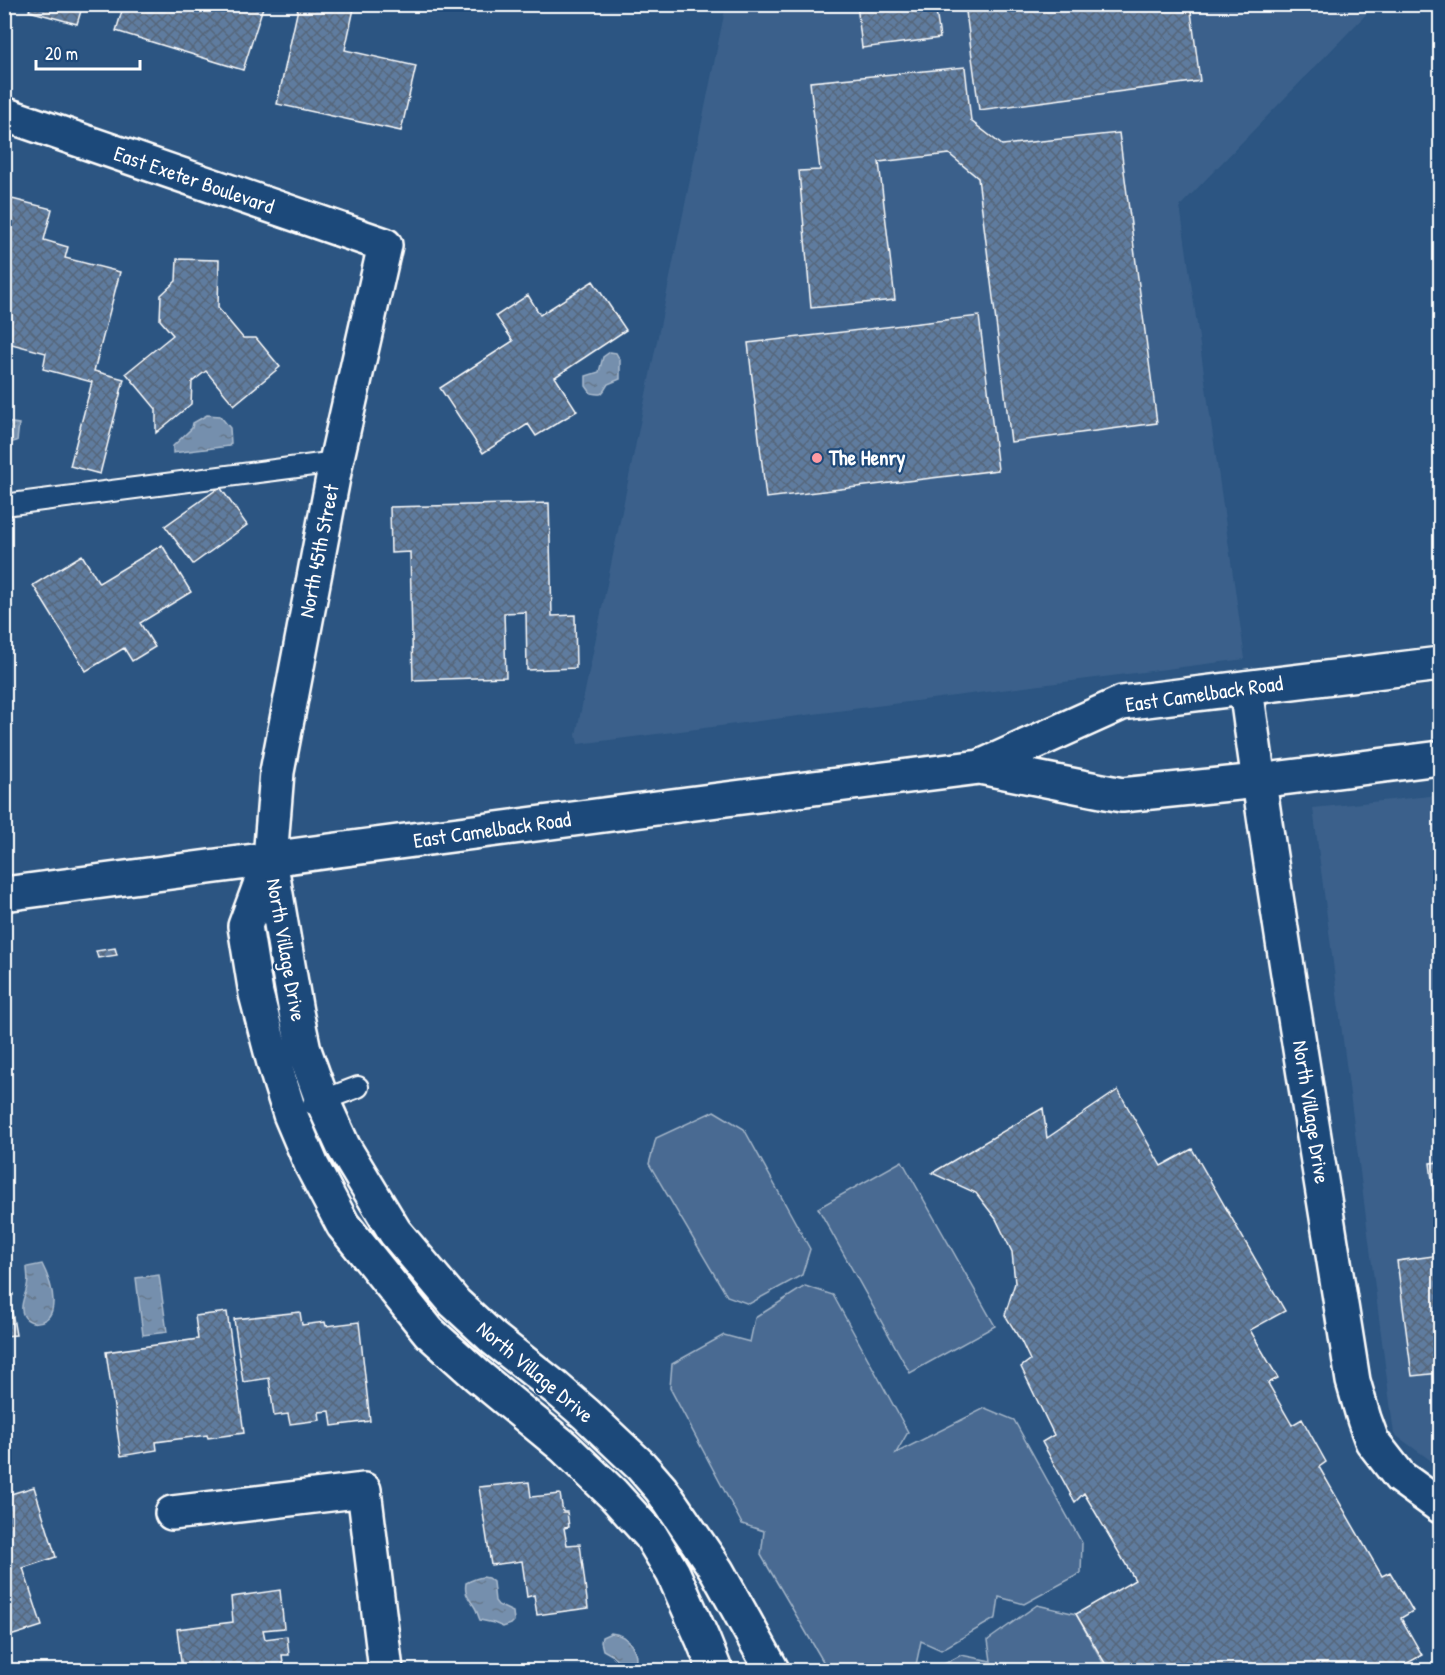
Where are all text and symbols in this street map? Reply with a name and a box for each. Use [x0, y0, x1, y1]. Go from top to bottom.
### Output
scale bar [36, 33, 140, 71]
text: 20 m [45, 41, 78, 66]
street label: East Exeter Boulevard [110, 139, 278, 221]
place label: The Henry [828, 443, 906, 473]
marker: The Henry [810, 451, 824, 465]
street label: North 45th Street [291, 481, 346, 620]
street label: East Camelback Road [1123, 668, 1284, 719]
street label: East Camelback Road [411, 804, 572, 855]
street label: North Village Drive [260, 876, 313, 1024]
street label: North Village Drive [1286, 1038, 1337, 1186]
street label: North Village Drive [471, 1314, 600, 1429]

